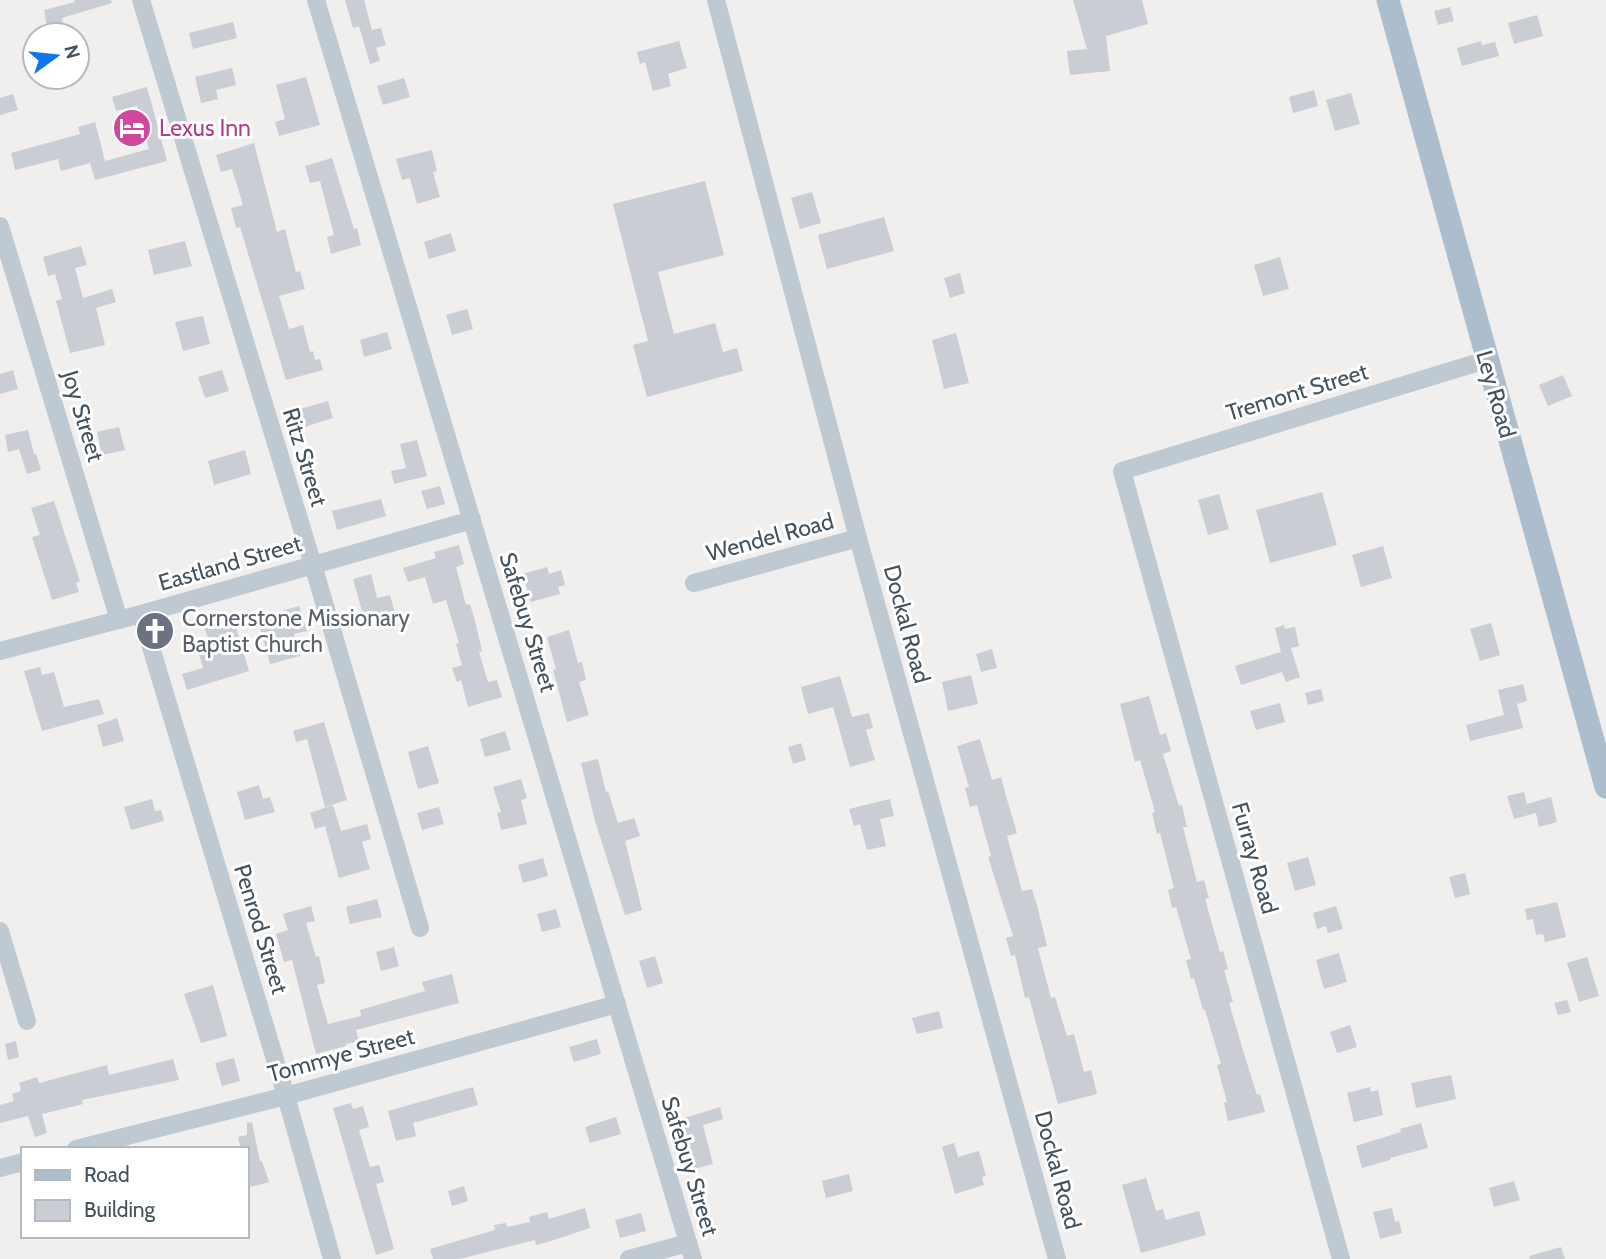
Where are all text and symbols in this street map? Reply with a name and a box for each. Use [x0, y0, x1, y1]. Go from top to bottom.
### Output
north arrow [21, 21, 91, 91]
text: N [59, 42, 85, 61]
hotel icon: Lexus Inn [111, 107, 153, 149]
place label: Lexus Inn [159, 114, 251, 142]
street label: Ley Road [1470, 347, 1522, 441]
street label: Tremont Street [1223, 357, 1371, 427]
street label: Joy Street [56, 366, 110, 465]
street label: Ritz Street [277, 404, 333, 510]
street label: Wendel Road [703, 507, 837, 567]
street label: Eastland Street [155, 529, 305, 597]
street label: Safebuy Street [494, 549, 563, 695]
street label: Dockal Road [878, 562, 936, 686]
place label: Cornerstone Missionary Baptist Church [182, 604, 410, 658]
church icon: Cornerstone Missionary Baptist Church [134, 610, 176, 652]
street label: Furray Road [1226, 799, 1284, 917]
street label: Penrod Street [228, 861, 294, 997]
street label: Tommye Street [265, 1022, 418, 1088]
street label: Safebuy Street [656, 1093, 725, 1239]
street label: Dockal Road [1029, 1108, 1087, 1232]
legend [21, 1147, 248, 1238]
text: Road [84, 1162, 130, 1187]
text: Building [84, 1197, 156, 1222]

